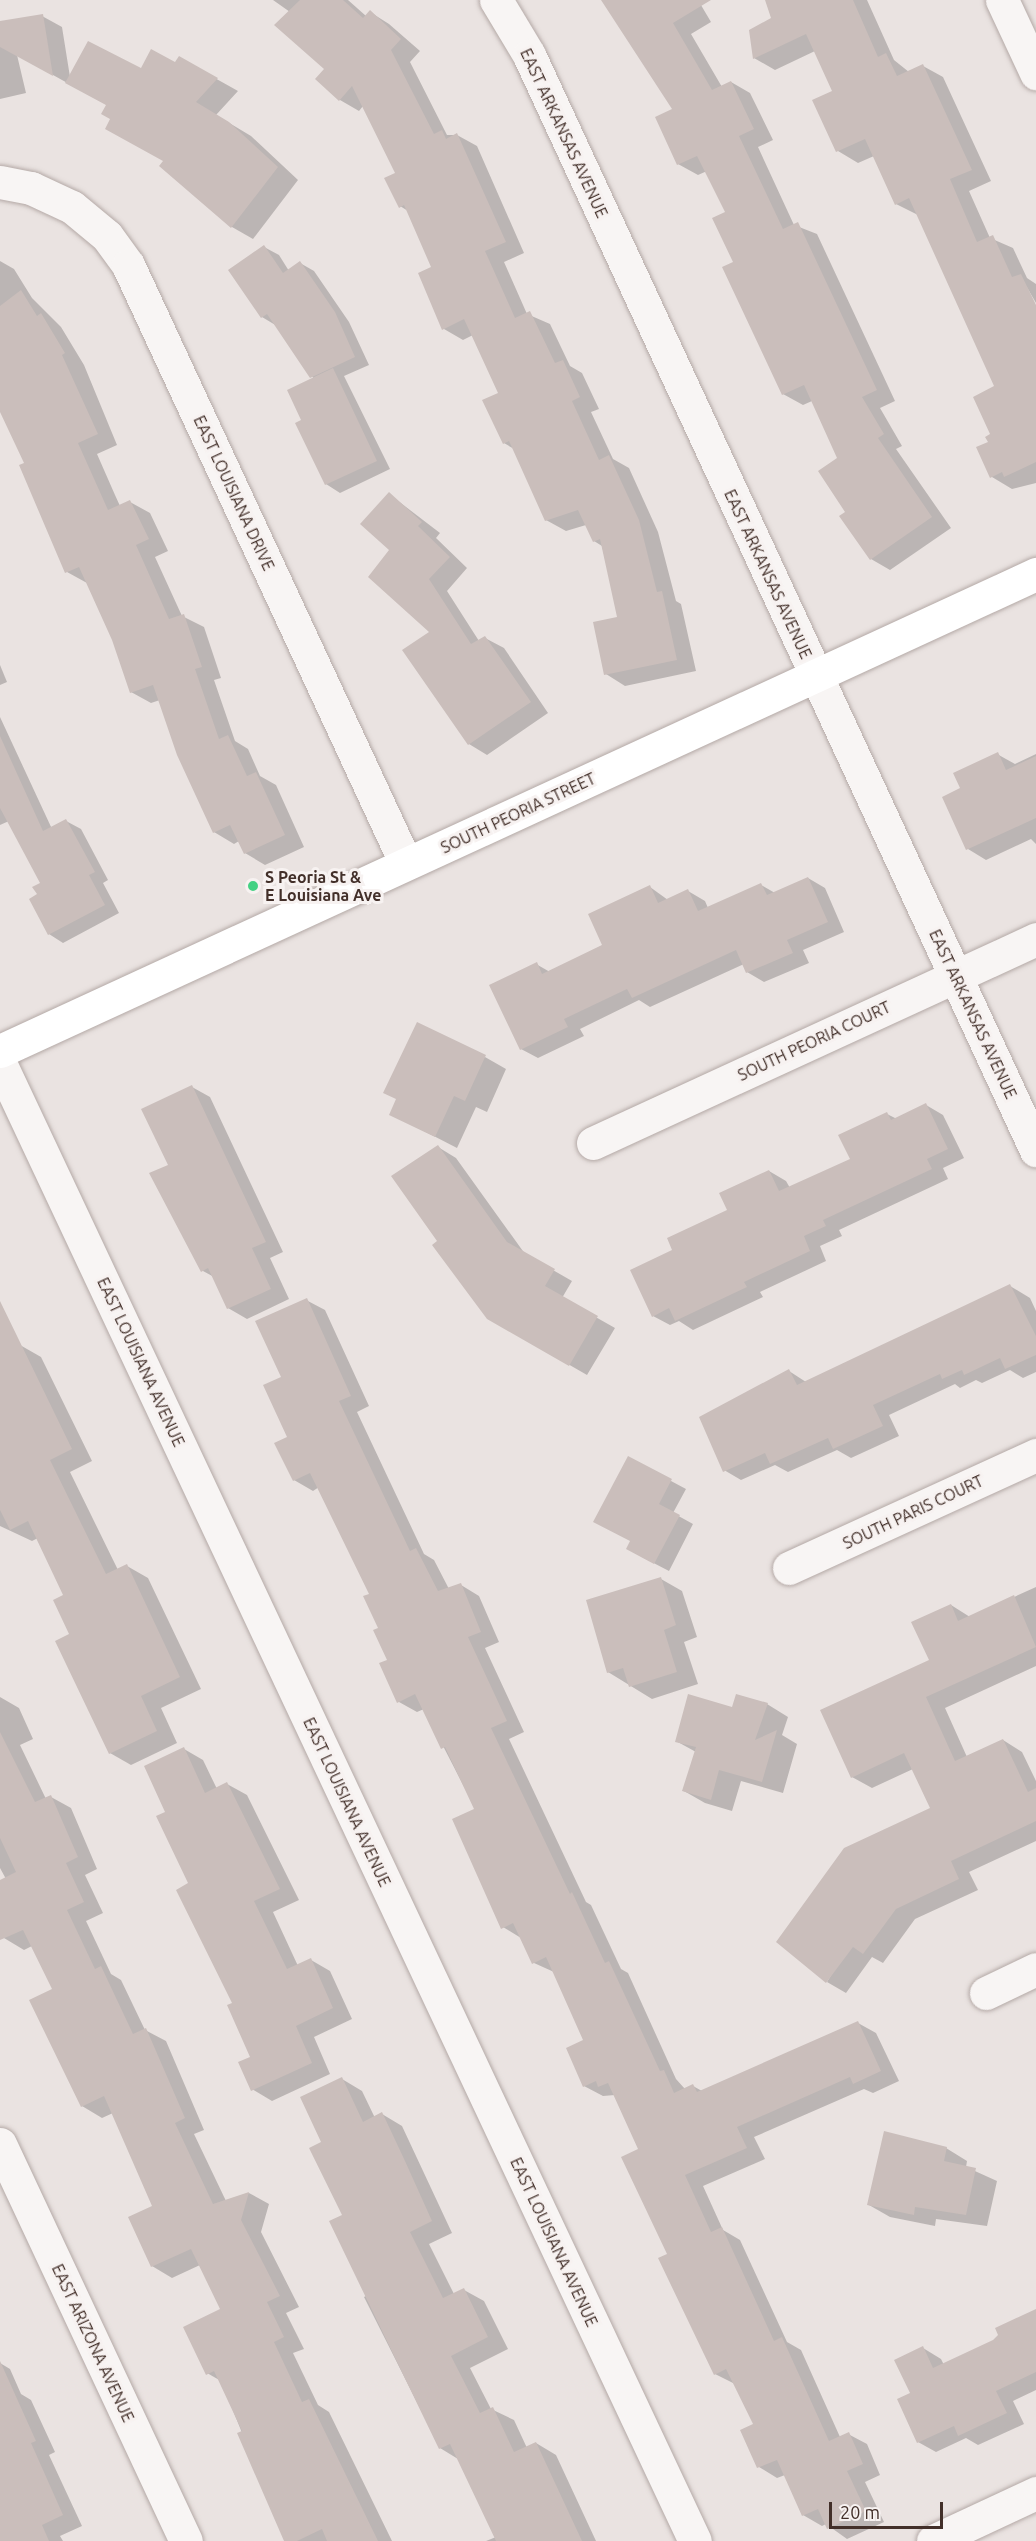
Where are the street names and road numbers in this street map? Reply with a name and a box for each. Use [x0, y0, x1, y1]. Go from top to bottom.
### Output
street label: EAST ARKANSAS AVENUE [516, 45, 612, 221]
street label: EAST LOUISIANA DRIVE [190, 412, 278, 574]
street label: EAST ARKANSAS AVENUE [720, 486, 816, 662]
street label: SOUTH PEORIA STREET [438, 769, 598, 857]
street label: EAST ARKANSAS AVENUE [925, 926, 1021, 1102]
street label: SOUTH PEORIA COURT [735, 997, 893, 1085]
street label: EAST LOUISIANA AVENUE [93, 1274, 189, 1450]
street label: SOUTH PARIS COURT [840, 1471, 986, 1553]
street label: EAST LOUISIANA AVENUE [299, 1714, 395, 1890]
street label: EAST LOUISIANA AVENUE [506, 2154, 602, 2330]
street label: EAST ARIZONA AVENUE [48, 2261, 138, 2425]

